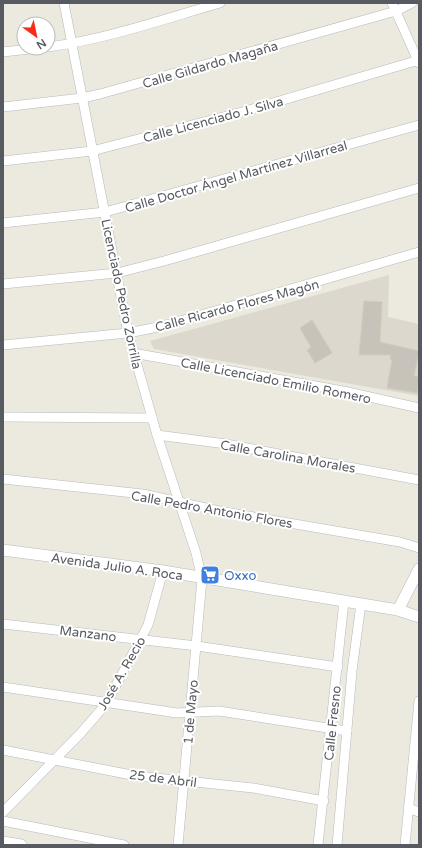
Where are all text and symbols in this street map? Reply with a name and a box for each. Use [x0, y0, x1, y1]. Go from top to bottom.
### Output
north arrow [16, 16, 56, 56]
text: N [34, 36, 48, 52]
street label: Calle Gildardo Magaña [141, 38, 280, 92]
street label: Calle Licenciado J. Silva [141, 94, 285, 146]
street label: Calle Doctor Ángel Martínez Villarreal [123, 138, 349, 216]
street label: Licenciado Pedro Zorrilla [97, 218, 145, 371]
street label: Calle Ricardo Flores Magón [153, 276, 321, 336]
street label: Calle Licenciado Emilio Romero [179, 355, 372, 407]
street label: Calle Carolina Morales [219, 437, 357, 477]
street label: Calle Pedro Antonio Flores [130, 488, 294, 532]
street label: Avenida Julio A. Roca [50, 550, 184, 584]
supermarket icon: Oxxo [199, 564, 221, 586]
place label: Oxxo [224, 568, 256, 584]
street label: Manzano [58, 623, 117, 645]
street label: José A. Recio [94, 634, 149, 713]
street label: 1 de Mayo [180, 679, 202, 745]
street label: Calle Fresno [321, 685, 345, 761]
street label: 25 de Abril [128, 767, 198, 791]

